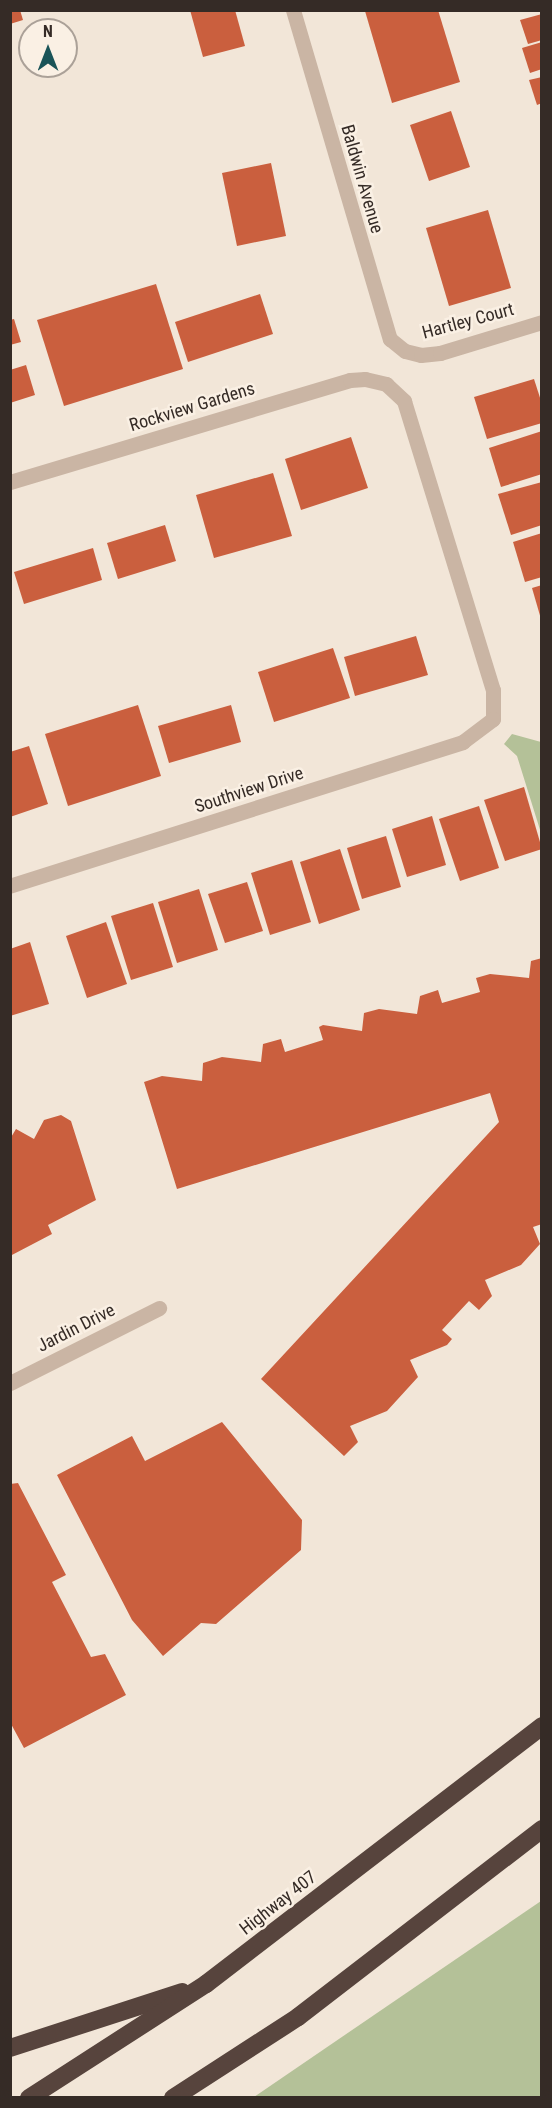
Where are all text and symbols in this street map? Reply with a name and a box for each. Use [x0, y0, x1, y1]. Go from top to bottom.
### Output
north arrow [18, 18, 78, 78]
text: N [43, 22, 53, 41]
street label: Baldwin Avenue [336, 122, 388, 236]
street label: Hartley Court [420, 298, 516, 344]
street label: Rockview Gardens [127, 378, 257, 436]
street label: Southview Drive [192, 762, 306, 818]
street label: Jardin Drive [33, 1299, 119, 1357]
street label: Highway 407 [235, 1866, 321, 1940]

